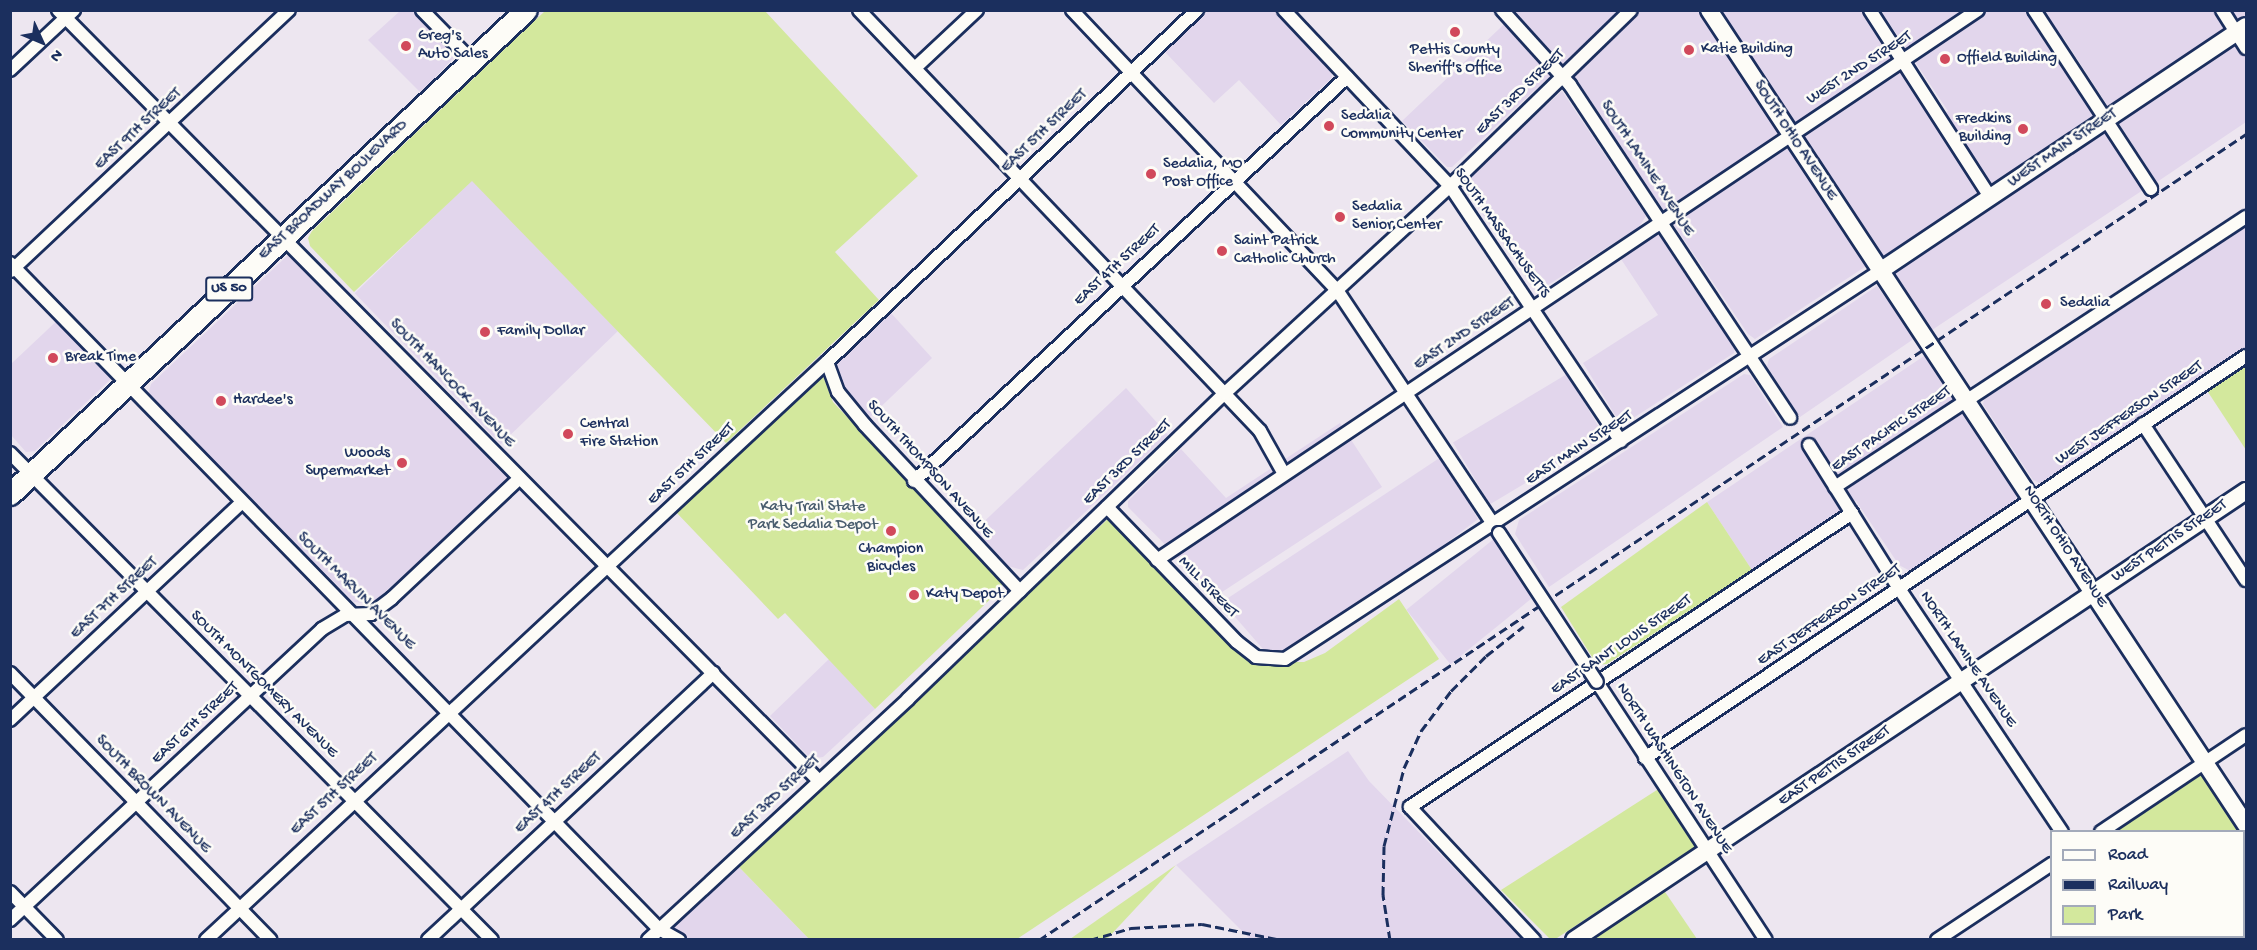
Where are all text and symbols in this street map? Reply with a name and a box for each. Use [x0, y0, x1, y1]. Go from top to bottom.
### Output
north arrow [12, 12, 72, 72]
marker: Pettis County Sheriff's Office [1448, 25, 1462, 39]
place label: Greg's Auto Sales [418, 27, 488, 65]
street label: WEST 2ND STREET [1804, 28, 1916, 110]
marker: Greg's Auto Sales [399, 39, 413, 53]
place label: Katie Building [1701, 40, 1793, 60]
place label: Pettis County Sheriff's Office [1408, 41, 1502, 79]
marker: Katie Building [1682, 43, 1696, 57]
text: N [45, 44, 66, 65]
street label: EAST 3RD STREET [1473, 46, 1569, 140]
place label: Offield Building [1957, 49, 2057, 69]
marker: Offield Building [1938, 52, 1952, 66]
street label: SOUTH OHIO AVENUE [1748, 77, 1840, 205]
street label: EAST 9TH STREET [92, 85, 186, 175]
street label: EAST 5TH STREET [998, 86, 1092, 178]
street label: SOUTH LAMINE AVENUE [1595, 98, 1697, 240]
street label: WEST MAIN STREET [2005, 105, 2121, 193]
place label: Sedalia Community Center [1341, 107, 1462, 145]
place label: Fredkins Building [1955, 110, 2011, 148]
street label: EAST BROADWAY BOULEVARD [255, 117, 413, 265]
marker: Sedalia Community Center [1322, 119, 1336, 133]
marker: Fredkins Building [2016, 122, 2030, 136]
place label: Sedalia, MO Post Office [1163, 155, 1242, 193]
street label: SOUTH MASSACHUSETTS [1449, 165, 1553, 303]
marker: Sedalia, MO Post Office [1144, 167, 1158, 181]
place label: Sedalia Senior Center [1352, 198, 1441, 236]
marker: Sedalia Senior Center [1333, 210, 1347, 224]
street label: EAST 4TH STREET [1071, 221, 1165, 311]
place label: Saint Patrick Catholic Church [1234, 232, 1336, 270]
marker: Saint Patrick Catholic Church [1215, 244, 1229, 258]
road number: US 50 [205, 277, 253, 301]
street label: EAST 2ND STREET [1411, 294, 1519, 376]
place label: Sedalia [2060, 294, 2110, 314]
marker: Sedalia [2037, 295, 2055, 313]
street label: SOUTH HANCOCK AVENUE [384, 315, 518, 453]
place label: Family Dollar [497, 322, 584, 342]
marker: Family Dollar [478, 325, 492, 339]
place label: Break Time [65, 348, 136, 368]
marker: Break Time [46, 351, 60, 365]
street label: WEST JEFFERSON STREET [2053, 358, 2207, 470]
street label: EAST PACIFIC STREET [1829, 383, 1955, 477]
place label: Hardee's [233, 391, 293, 411]
marker: Hardee's [214, 394, 228, 408]
street label: SOUTH THOMPSON AVENUE [862, 397, 996, 543]
street label: EAST MAIN STREET [1523, 407, 1637, 491]
place label: Central Fire Station [580, 415, 658, 453]
street label: EAST 3RD STREET [1080, 416, 1176, 510]
street label: EAST 5TH STREET [644, 420, 740, 510]
marker: Central Fire Station [561, 427, 575, 441]
place label: Woods Supermarket [305, 444, 390, 482]
marker: Woods Supermarket [395, 456, 409, 470]
street label: NORTH OHIO AVENUE [2017, 482, 2111, 612]
street label: WEST PETTIS STREET [2109, 496, 2231, 588]
park label: Katy Trail State Park Sedalia Depot [748, 498, 878, 536]
marker: Champion Bicycles [884, 524, 898, 538]
street label: SOUTH MARVIN AVENUE [292, 529, 418, 655]
place label: Champion Bicycles [859, 540, 923, 578]
street label: MILL STREET [1173, 553, 1241, 623]
street label: EAST 7TH STREET [67, 554, 163, 644]
street label: EAST JEFFERSON STREET [1754, 561, 1906, 671]
place label: Katy Depot [926, 585, 1003, 605]
marker: Katy Depot [907, 588, 921, 602]
street label: NORTH LAMINE AVENUE [1914, 588, 2020, 732]
street label: EAST SAINT LOUIS STREET [1548, 592, 1696, 700]
street label: SOUTH MONTGOMERY AVENUE [185, 607, 341, 763]
street label: EAST 6TH STREET [148, 679, 244, 769]
street label: NORTH WASHINGTON AVENUE [1611, 680, 1735, 858]
street label: EAST PETTIS STREET [1775, 722, 1895, 812]
street label: SOUTH BROWN AVENUE [90, 732, 214, 858]
street label: EAST 4TH STREET [512, 749, 606, 839]
street label: EAST 5TH STREET [287, 750, 383, 840]
street label: EAST 3RD STREET [727, 752, 825, 844]
legend [2050, 830, 2245, 938]
text: Road [2108, 845, 2147, 866]
text: Railway [2108, 875, 2168, 896]
text: Park [2108, 905, 2142, 926]

